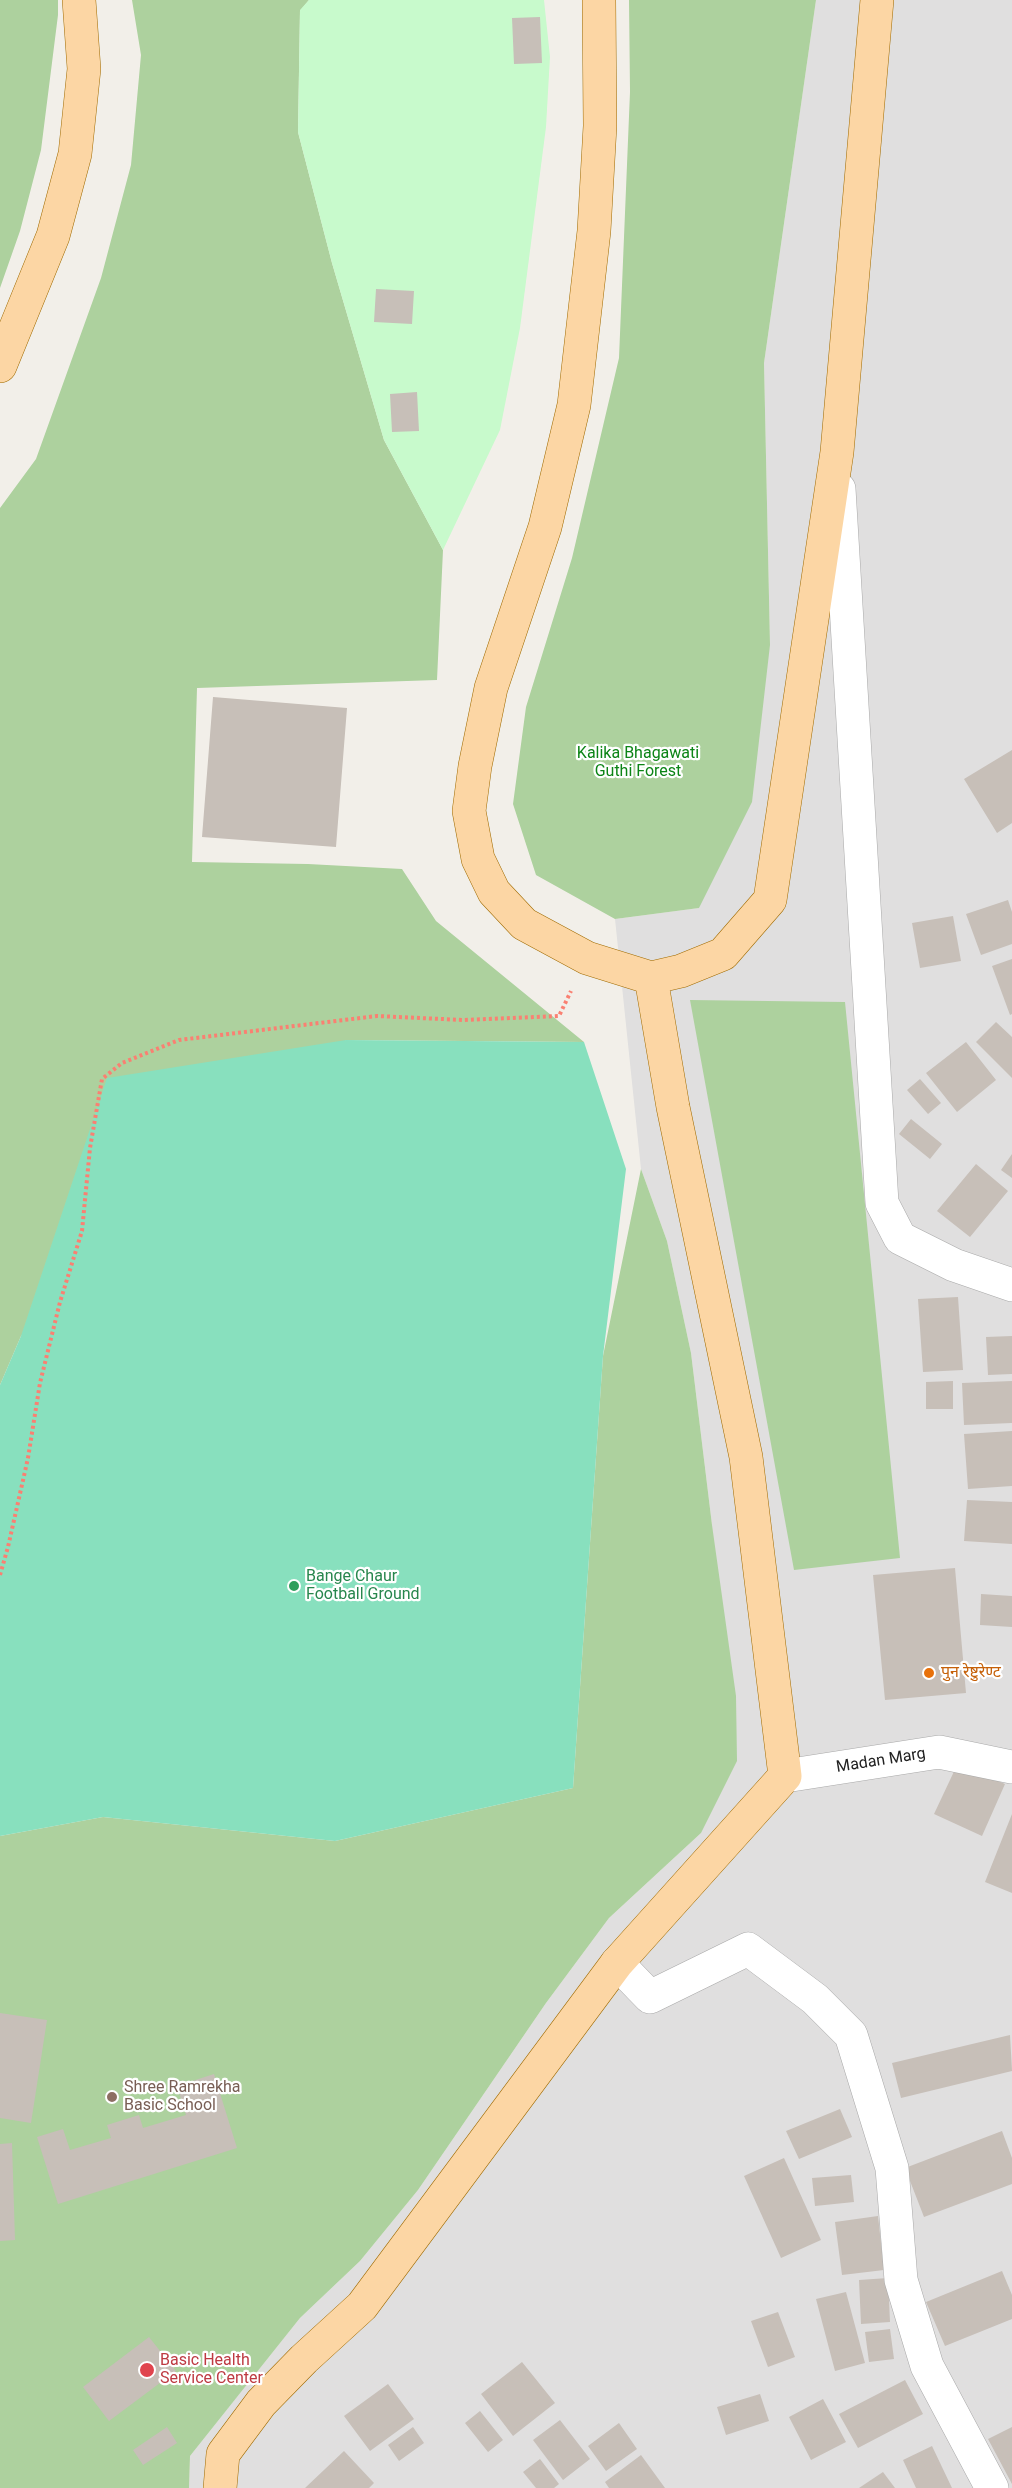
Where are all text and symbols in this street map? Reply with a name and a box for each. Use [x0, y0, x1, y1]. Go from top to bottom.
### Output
park label: Kalika Bhagawati Guthi Forest [577, 744, 699, 782]
place label: Bange Chaur Football Ground [306, 1567, 420, 1605]
marker: Bange Chaur Football Ground [287, 1579, 301, 1593]
place label: पुन रेष्टुरेण्ट [941, 1663, 1001, 1683]
marker: पुन रेष्टुरेण्ट [922, 1666, 936, 1680]
street label: Madan Marg [835, 1744, 927, 1778]
place label: Shree Ramrekha Basic School [124, 2078, 240, 2116]
marker: Shree Ramrekha Basic School [105, 2090, 119, 2104]
place label: Basic Health Service Center [160, 2351, 263, 2389]
marker: Basic Health Service Center [138, 2361, 156, 2379]

